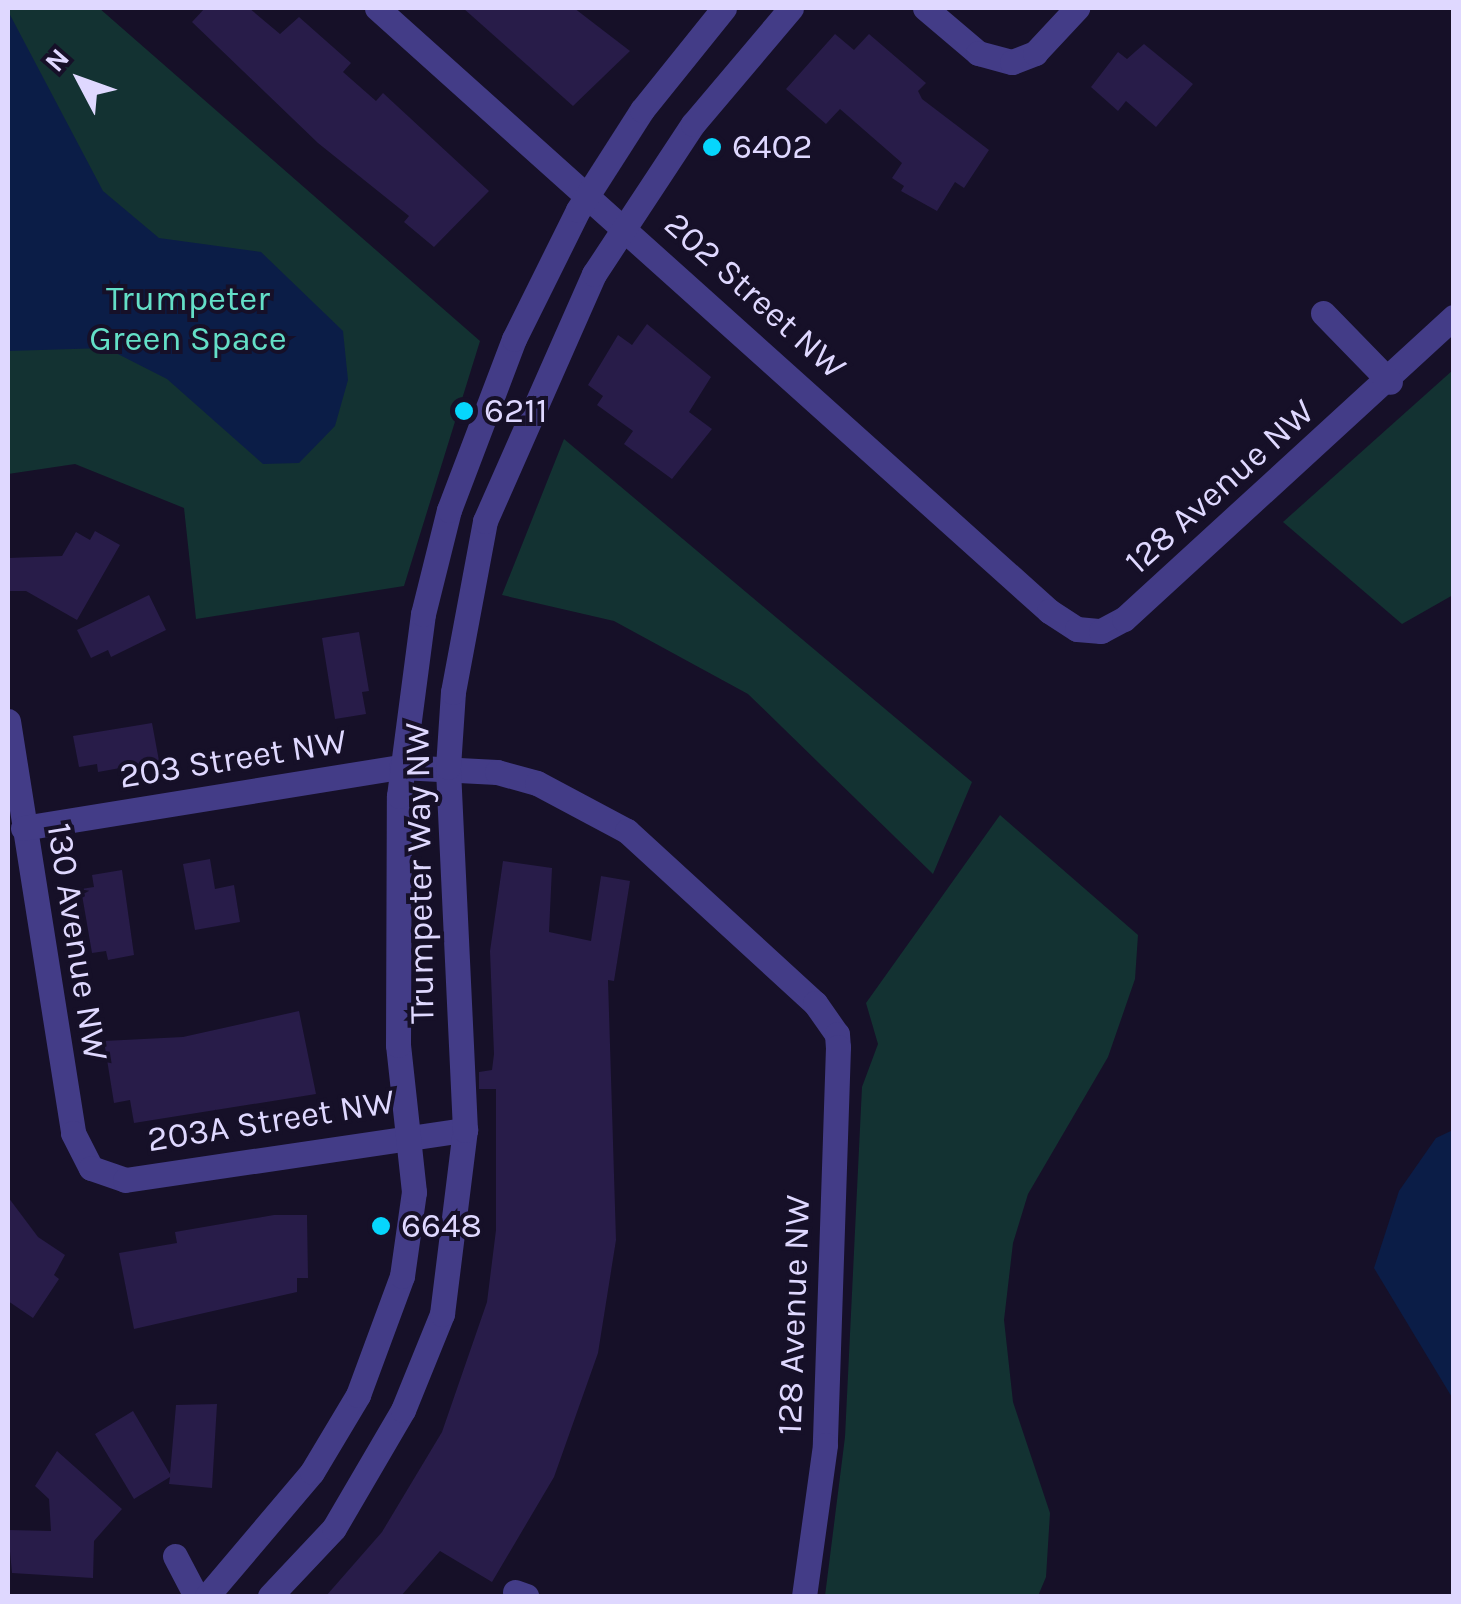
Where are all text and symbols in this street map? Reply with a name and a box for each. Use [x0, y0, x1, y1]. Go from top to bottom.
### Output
north arrow [30, 30, 130, 130]
text: N [38, 42, 76, 78]
place label: 6402 [732, 126, 813, 168]
marker: 6402 [701, 136, 723, 158]
street label: 202 Street NW [656, 204, 854, 388]
park label: Trumpeter Green Space [89, 278, 287, 360]
place label: 6211 [484, 390, 547, 432]
street label: 128 Avenue NW [1117, 391, 1323, 583]
marker: 6211 [453, 400, 475, 422]
street label: 203 Street NW [116, 720, 350, 798]
street label: Trumpeter Way NW [396, 722, 444, 1024]
street label: 130 Avenue NW [37, 820, 117, 1064]
street label: 203A Street NW [144, 1081, 398, 1161]
street label: 128 Avenue NW [769, 1194, 819, 1436]
place label: 6648 [401, 1205, 482, 1247]
marker: 6648 [370, 1215, 392, 1237]

